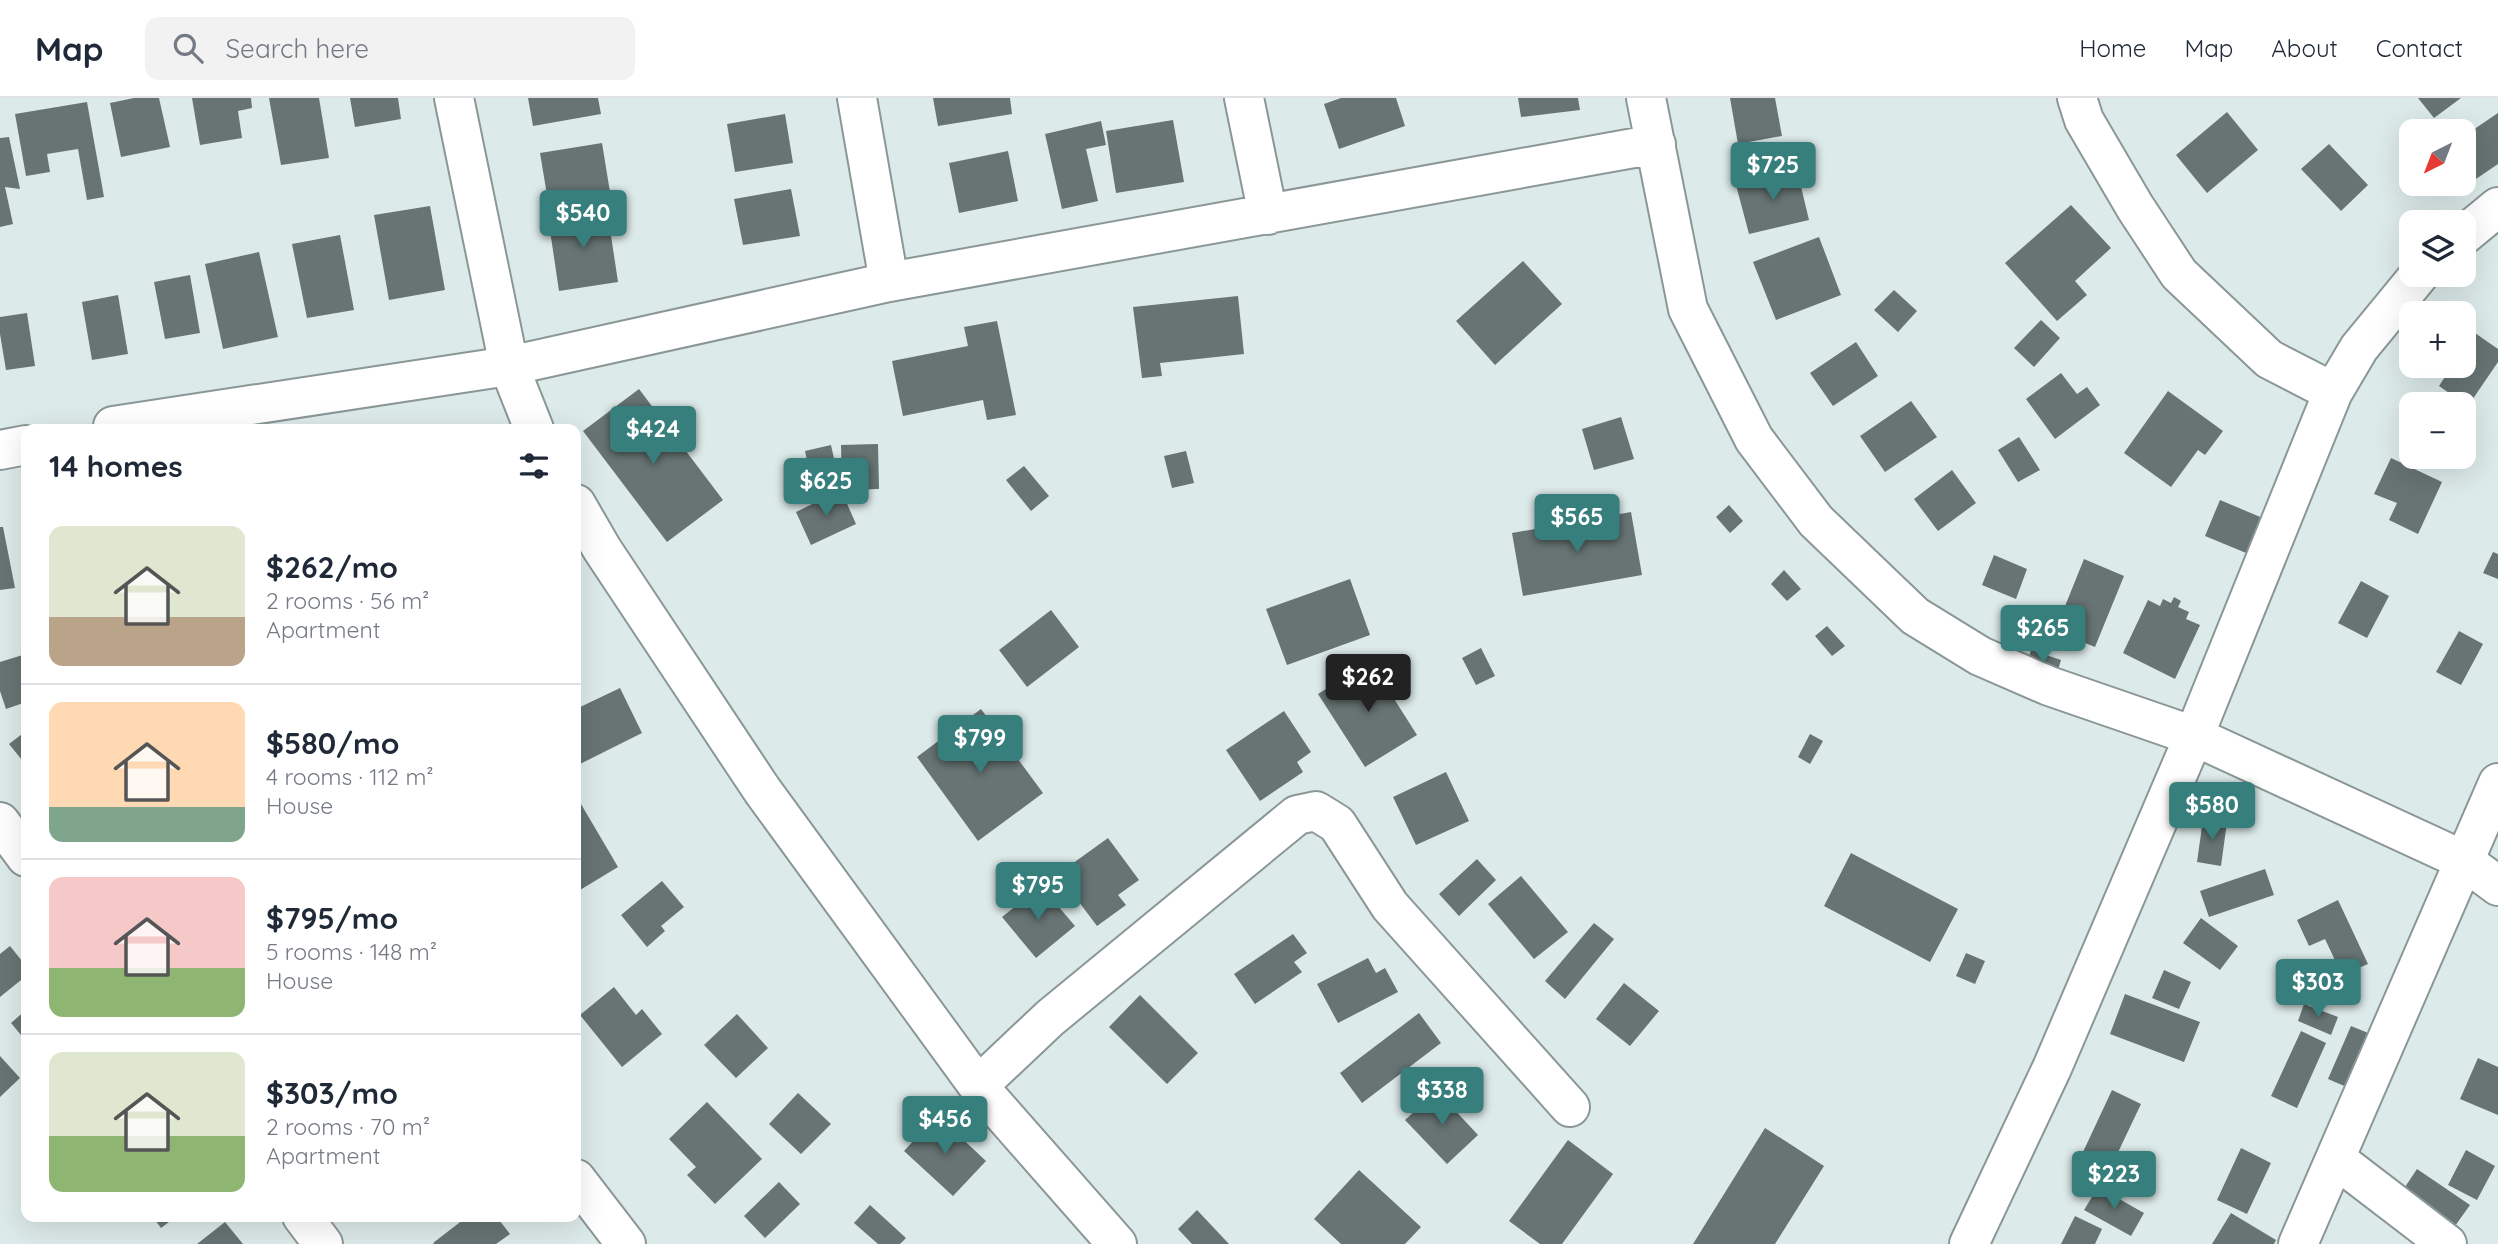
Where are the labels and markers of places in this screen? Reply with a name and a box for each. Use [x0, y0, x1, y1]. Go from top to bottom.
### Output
pin: $725 [1732, 142, 1814, 202]
pin: $540 [542, 190, 624, 250]
pin: $424 [612, 406, 694, 466]
pin: $625 [785, 458, 867, 518]
pin: $565 [1536, 494, 1618, 554]
pin: $265 [2002, 606, 2084, 665]
pin: $262 [1327, 654, 1409, 714]
pin: $799 [939, 716, 1021, 775]
pin: $580 [2171, 782, 2253, 842]
pin: $795 [997, 862, 1079, 922]
pin: $303 [2277, 960, 2359, 1019]
pin: $338 [1401, 1068, 1483, 1127]
pin: $456 [904, 1096, 986, 1156]
pin: $223 [2073, 1152, 2155, 1211]

